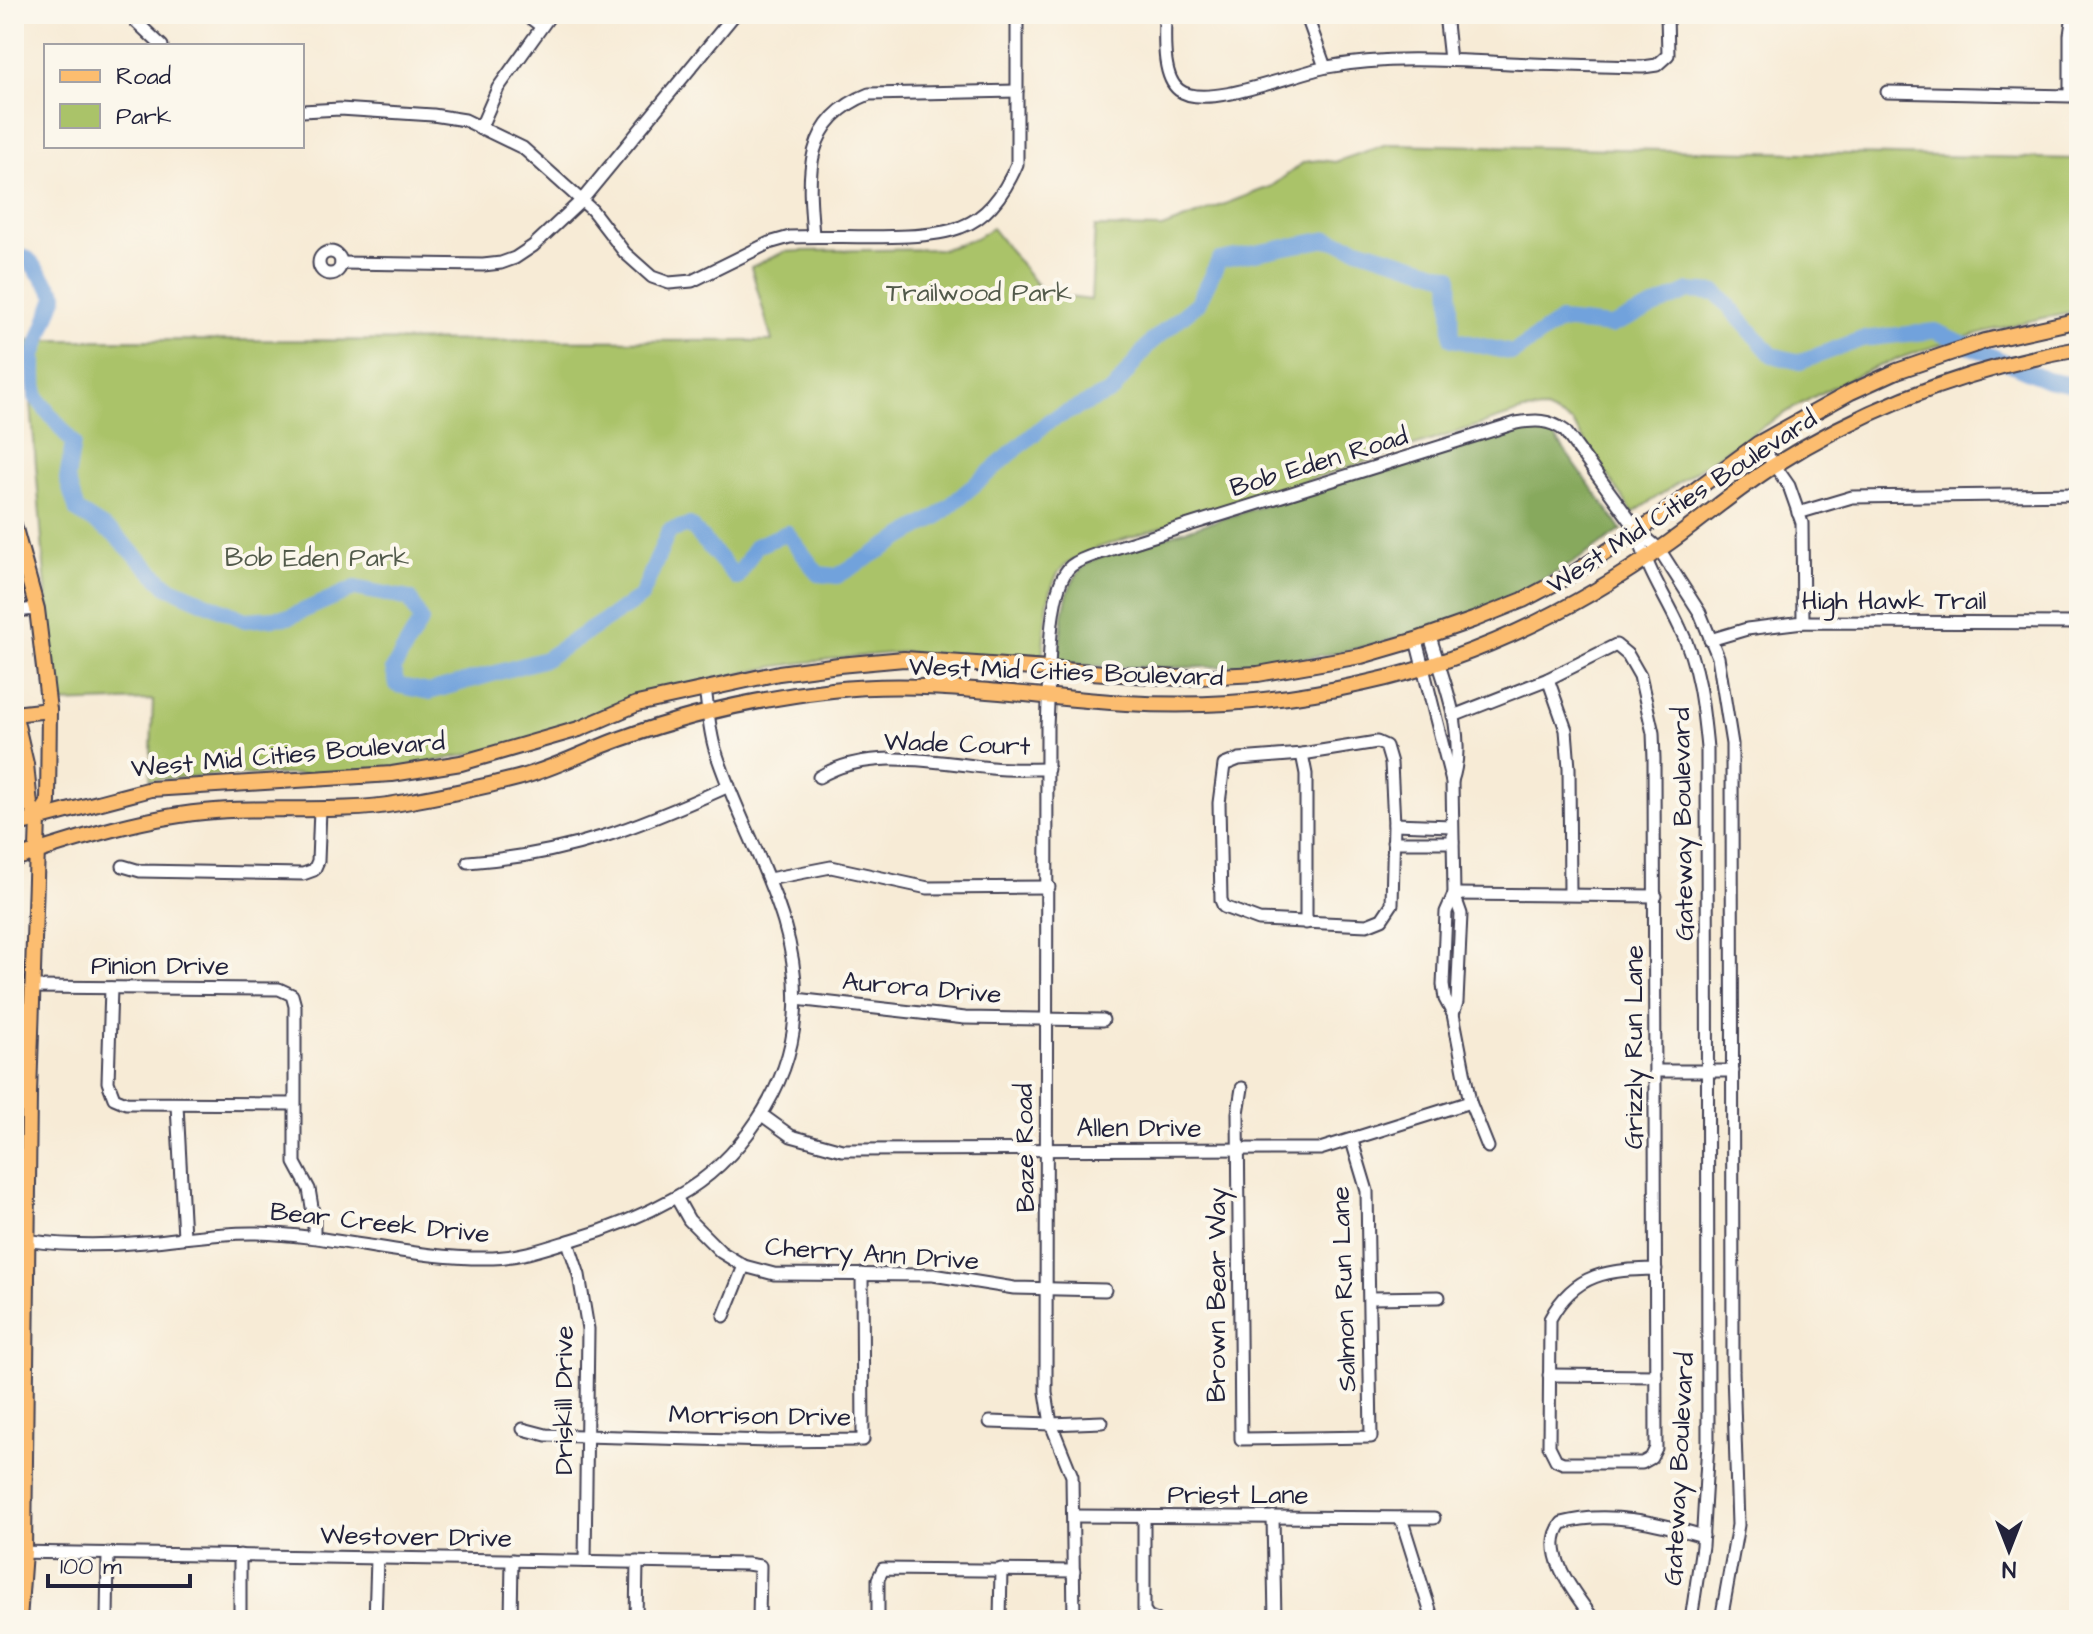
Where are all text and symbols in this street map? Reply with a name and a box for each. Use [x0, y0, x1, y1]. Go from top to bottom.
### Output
legend [44, 44, 304, 148]
text: Road [116, 60, 171, 94]
text: Park [116, 100, 172, 134]
park label: Trailwood Park [886, 275, 1072, 311]
street label: West Mid Cities Boulevard [1540, 401, 1824, 603]
street label: Bob Eden Road [1226, 418, 1412, 506]
park label: Bob Eden Park [225, 540, 409, 576]
street label: High Hawk Trail [1802, 583, 1986, 621]
street label: West Mid Cities Boulevard [908, 649, 1224, 695]
street label: Gateway Boulevard [1663, 707, 1705, 941]
street label: West Mid Cities Boulevard [130, 723, 446, 787]
street label: Wade Court [883, 723, 1031, 765]
street label: Grizzly Run Lane [1616, 945, 1654, 1149]
street label: Pinion Drive [91, 948, 229, 984]
street label: Aurora Drive [841, 963, 1003, 1013]
street label: Baze Road [1006, 1083, 1044, 1213]
street label: Allen Drive [1077, 1110, 1202, 1146]
street label: Salmon Run Lane [1322, 1186, 1366, 1392]
street label: Brown Bear Way [1199, 1188, 1237, 1402]
street label: Bear Creek Drive [268, 1194, 492, 1252]
street label: Cherry Ann Drive [764, 1229, 980, 1281]
street label: Driskill Drive [546, 1325, 582, 1475]
street label: Gateway Boulevard [1655, 1351, 1705, 1587]
street label: Morrison Drive [668, 1396, 852, 1436]
street label: Priest Lane [1167, 1477, 1309, 1513]
north arrow [1969, 1510, 2049, 1590]
street label: Westover Drive [320, 1517, 512, 1557]
scale bar [48, 1538, 190, 1588]
text: 100 m [60, 1550, 122, 1584]
text: N [2002, 1553, 2016, 1584]

